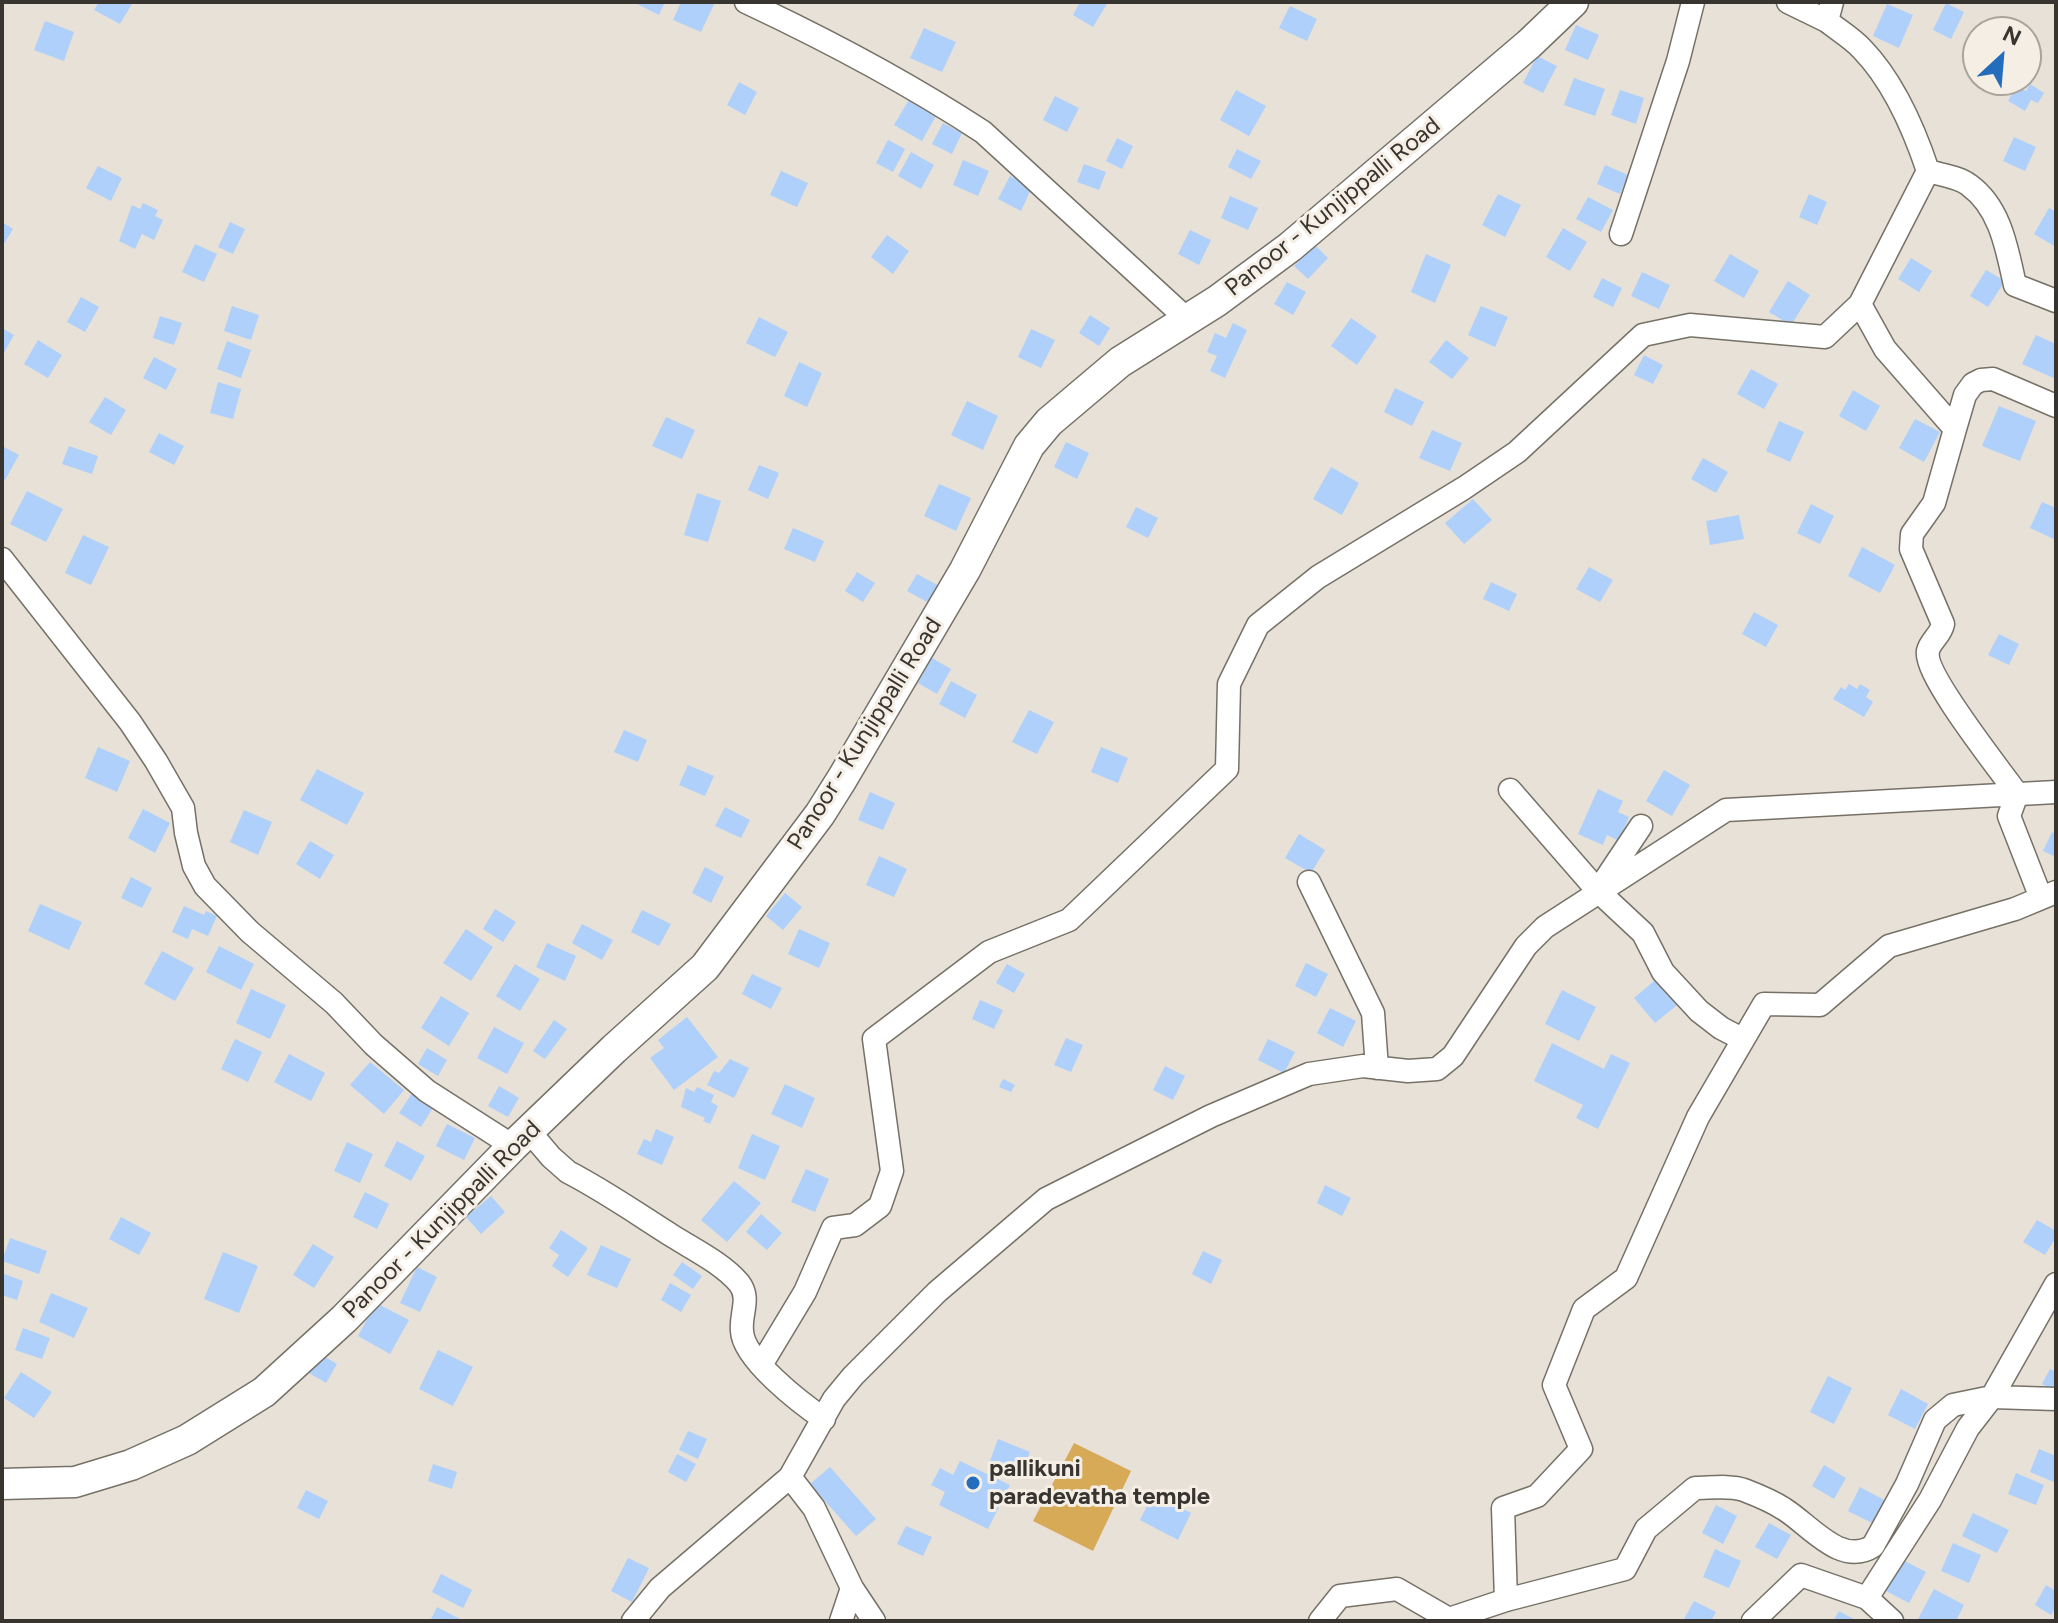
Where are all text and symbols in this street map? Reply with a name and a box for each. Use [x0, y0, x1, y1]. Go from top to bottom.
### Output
north arrow [1962, 16, 2042, 96]
text: N [1998, 20, 2025, 52]
street label: Panoor - Kunjippalli Road [1220, 111, 1446, 303]
street label: Panoor - Kunjippalli Road [782, 613, 948, 855]
street label: Panoor - Kunjippalli Road [337, 1115, 547, 1325]
place label: pallikuni paradevatha temple [989, 1455, 1210, 1511]
marker: pallikuni paradevatha temple [964, 1474, 982, 1492]

